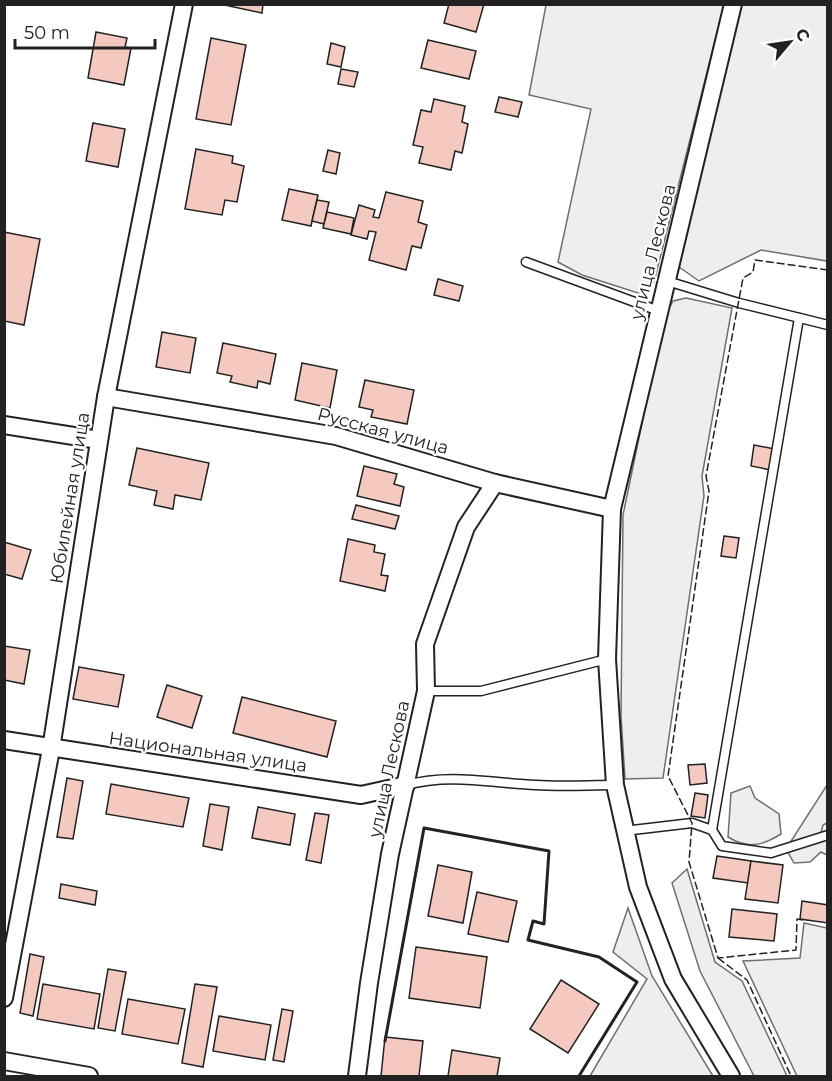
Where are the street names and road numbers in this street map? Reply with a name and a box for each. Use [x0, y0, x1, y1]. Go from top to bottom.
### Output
street label: улица Лескова [625, 182, 681, 323]
street label: Русская улица [315, 403, 451, 459]
street label: Юбилейная улица [46, 411, 94, 585]
street label: улица Лескова [364, 699, 414, 840]
street label: Национальная улица [107, 727, 309, 777]

